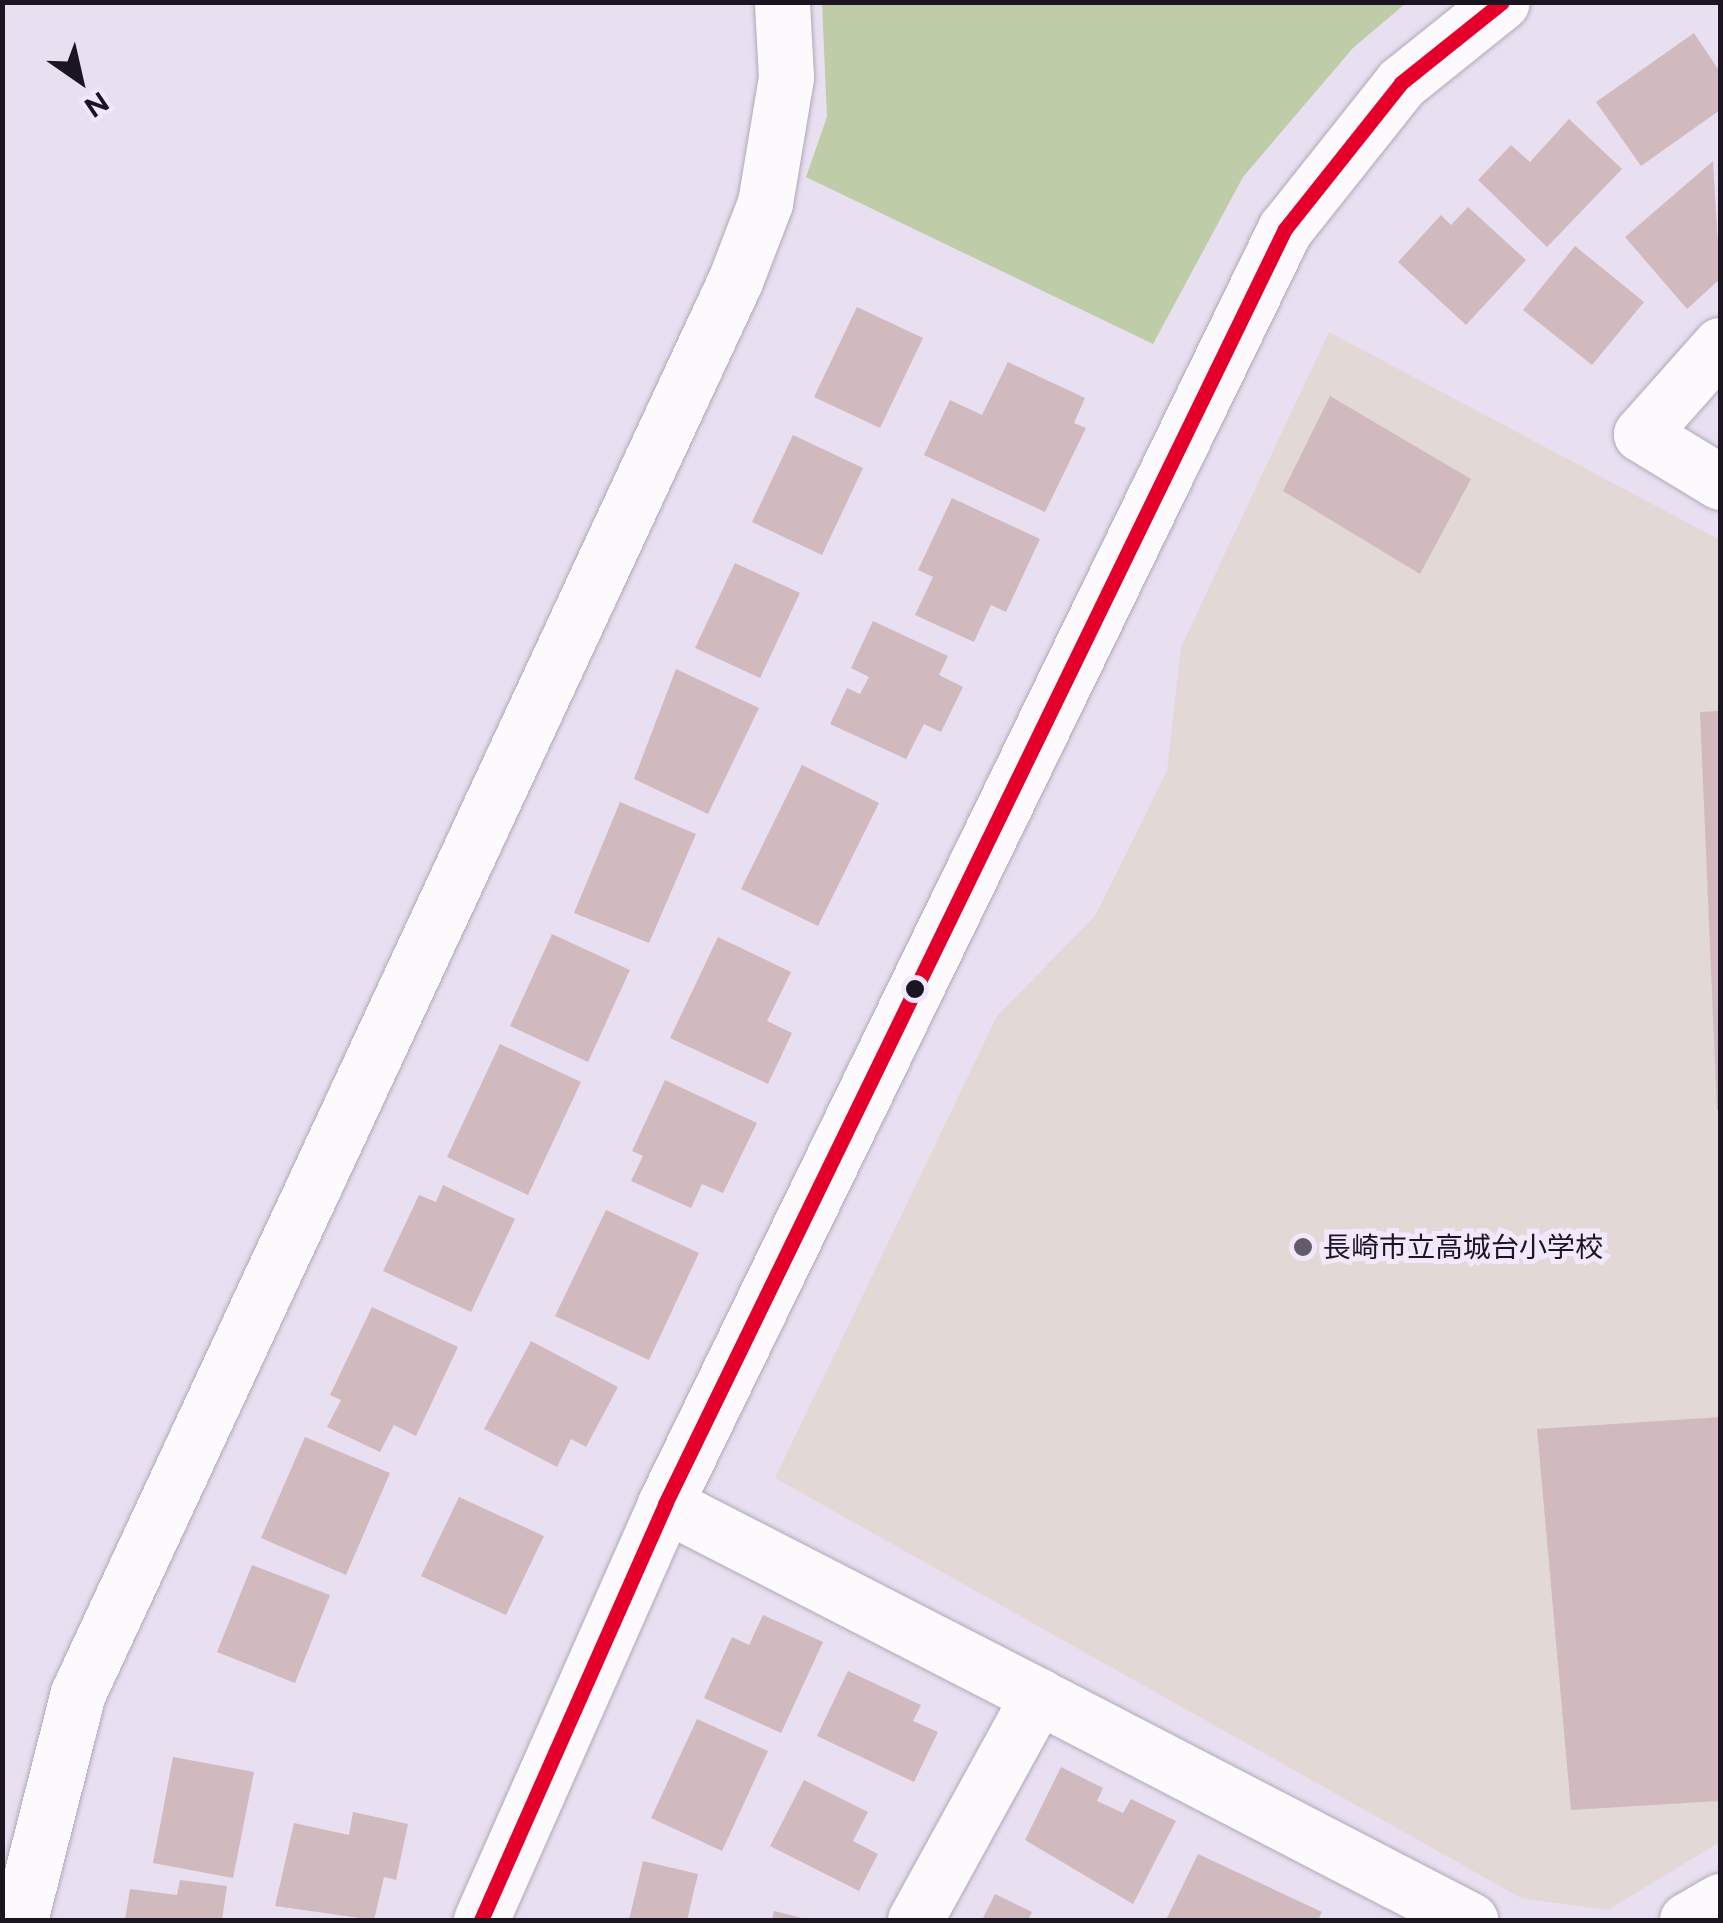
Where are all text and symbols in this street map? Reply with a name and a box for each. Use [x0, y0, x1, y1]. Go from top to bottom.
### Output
north arrow [30, 30, 130, 130]
text: N [78, 85, 115, 125]
unlabelled marker [905, 979, 925, 999]
place label: 長崎市立高城台小学校 [1323, 1230, 1603, 1264]
marker: 長崎市立高城台小学校 [1292, 1236, 1314, 1258]

